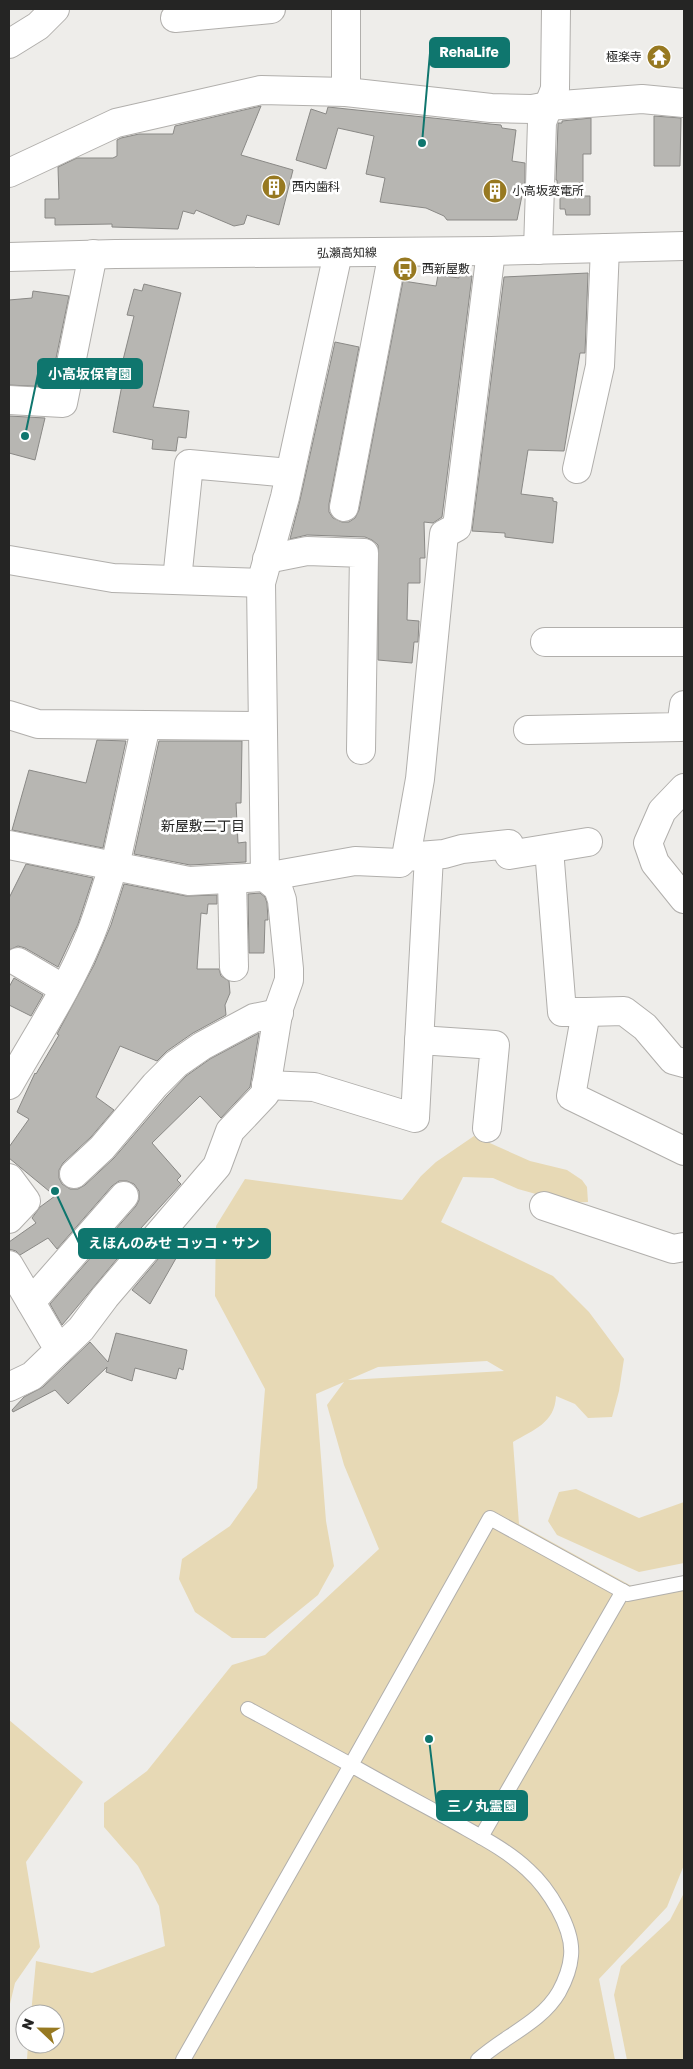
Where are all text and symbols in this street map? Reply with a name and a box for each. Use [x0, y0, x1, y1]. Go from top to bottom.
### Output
callout: RehaLife [430, 38, 509, 67]
text: RehaLife [439, 43, 499, 60]
temple icon: 極楽寺 [646, 44, 672, 70]
place label: 極楽寺 [606, 49, 642, 64]
building icon: 西内歯科 [261, 174, 287, 200]
building icon: 小高坂変電所 [482, 178, 508, 204]
place label: 西内歯科 [292, 179, 340, 194]
place label: 小高坂変電所 [512, 183, 584, 198]
street label: 弘瀬高知線 [317, 244, 377, 261]
bus stop icon: 西新屋敷 [392, 256, 418, 282]
place label: 西新屋敷 [422, 261, 470, 276]
callout: 小高坂保育園 [38, 359, 142, 388]
text: 小高坂保育園 [48, 365, 132, 382]
district label: 新屋敷二丁目 [161, 817, 245, 834]
callout: えほんのみせ コッコ・サン [79, 1229, 270, 1258]
text: えほんのみせ コッコ・サン [88, 1234, 260, 1251]
callout: 三ノ丸霊園 [437, 1791, 527, 1820]
text: 三ノ丸霊園 [447, 1797, 517, 1814]
north arrow [15, 2004, 65, 2054]
text: N [18, 2016, 37, 2032]

